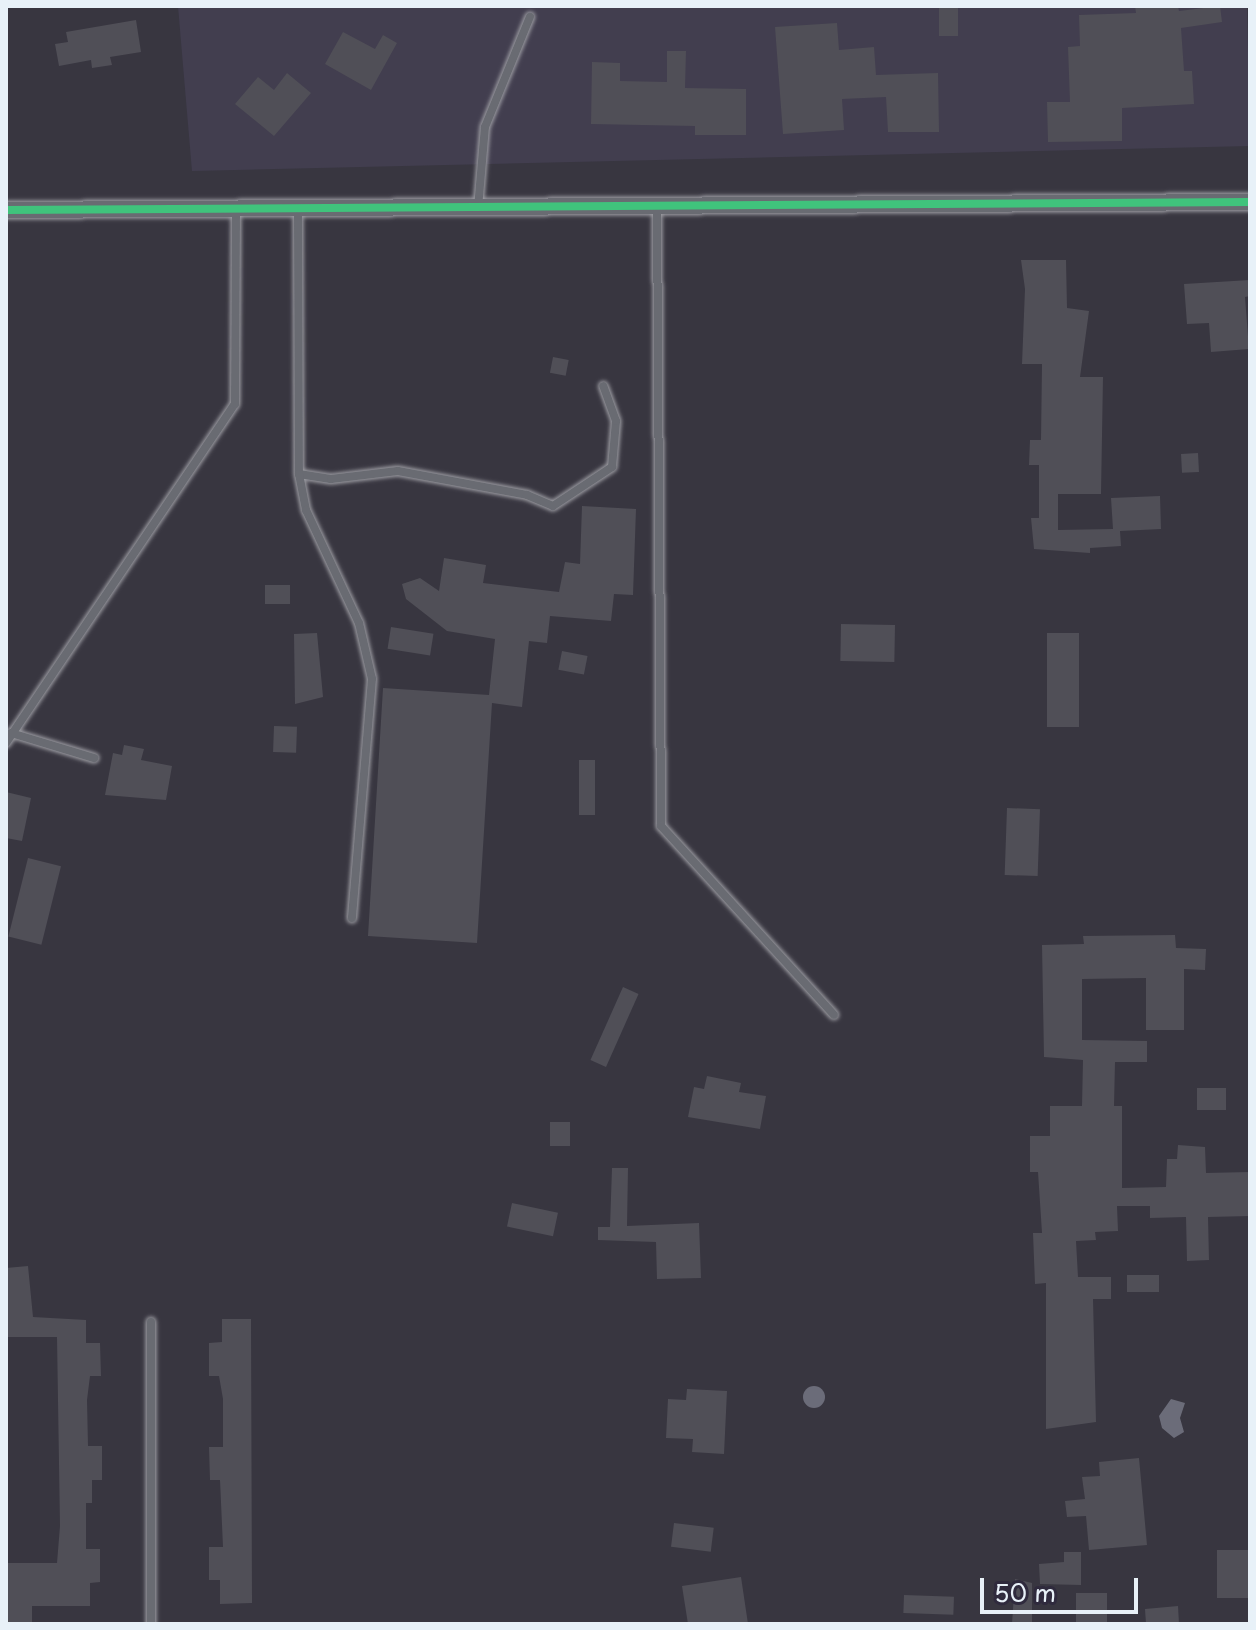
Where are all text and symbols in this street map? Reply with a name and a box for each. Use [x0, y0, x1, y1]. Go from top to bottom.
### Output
scale bar [984, 1562, 1142, 1612]
text: 50 m [994, 1574, 1056, 1610]

